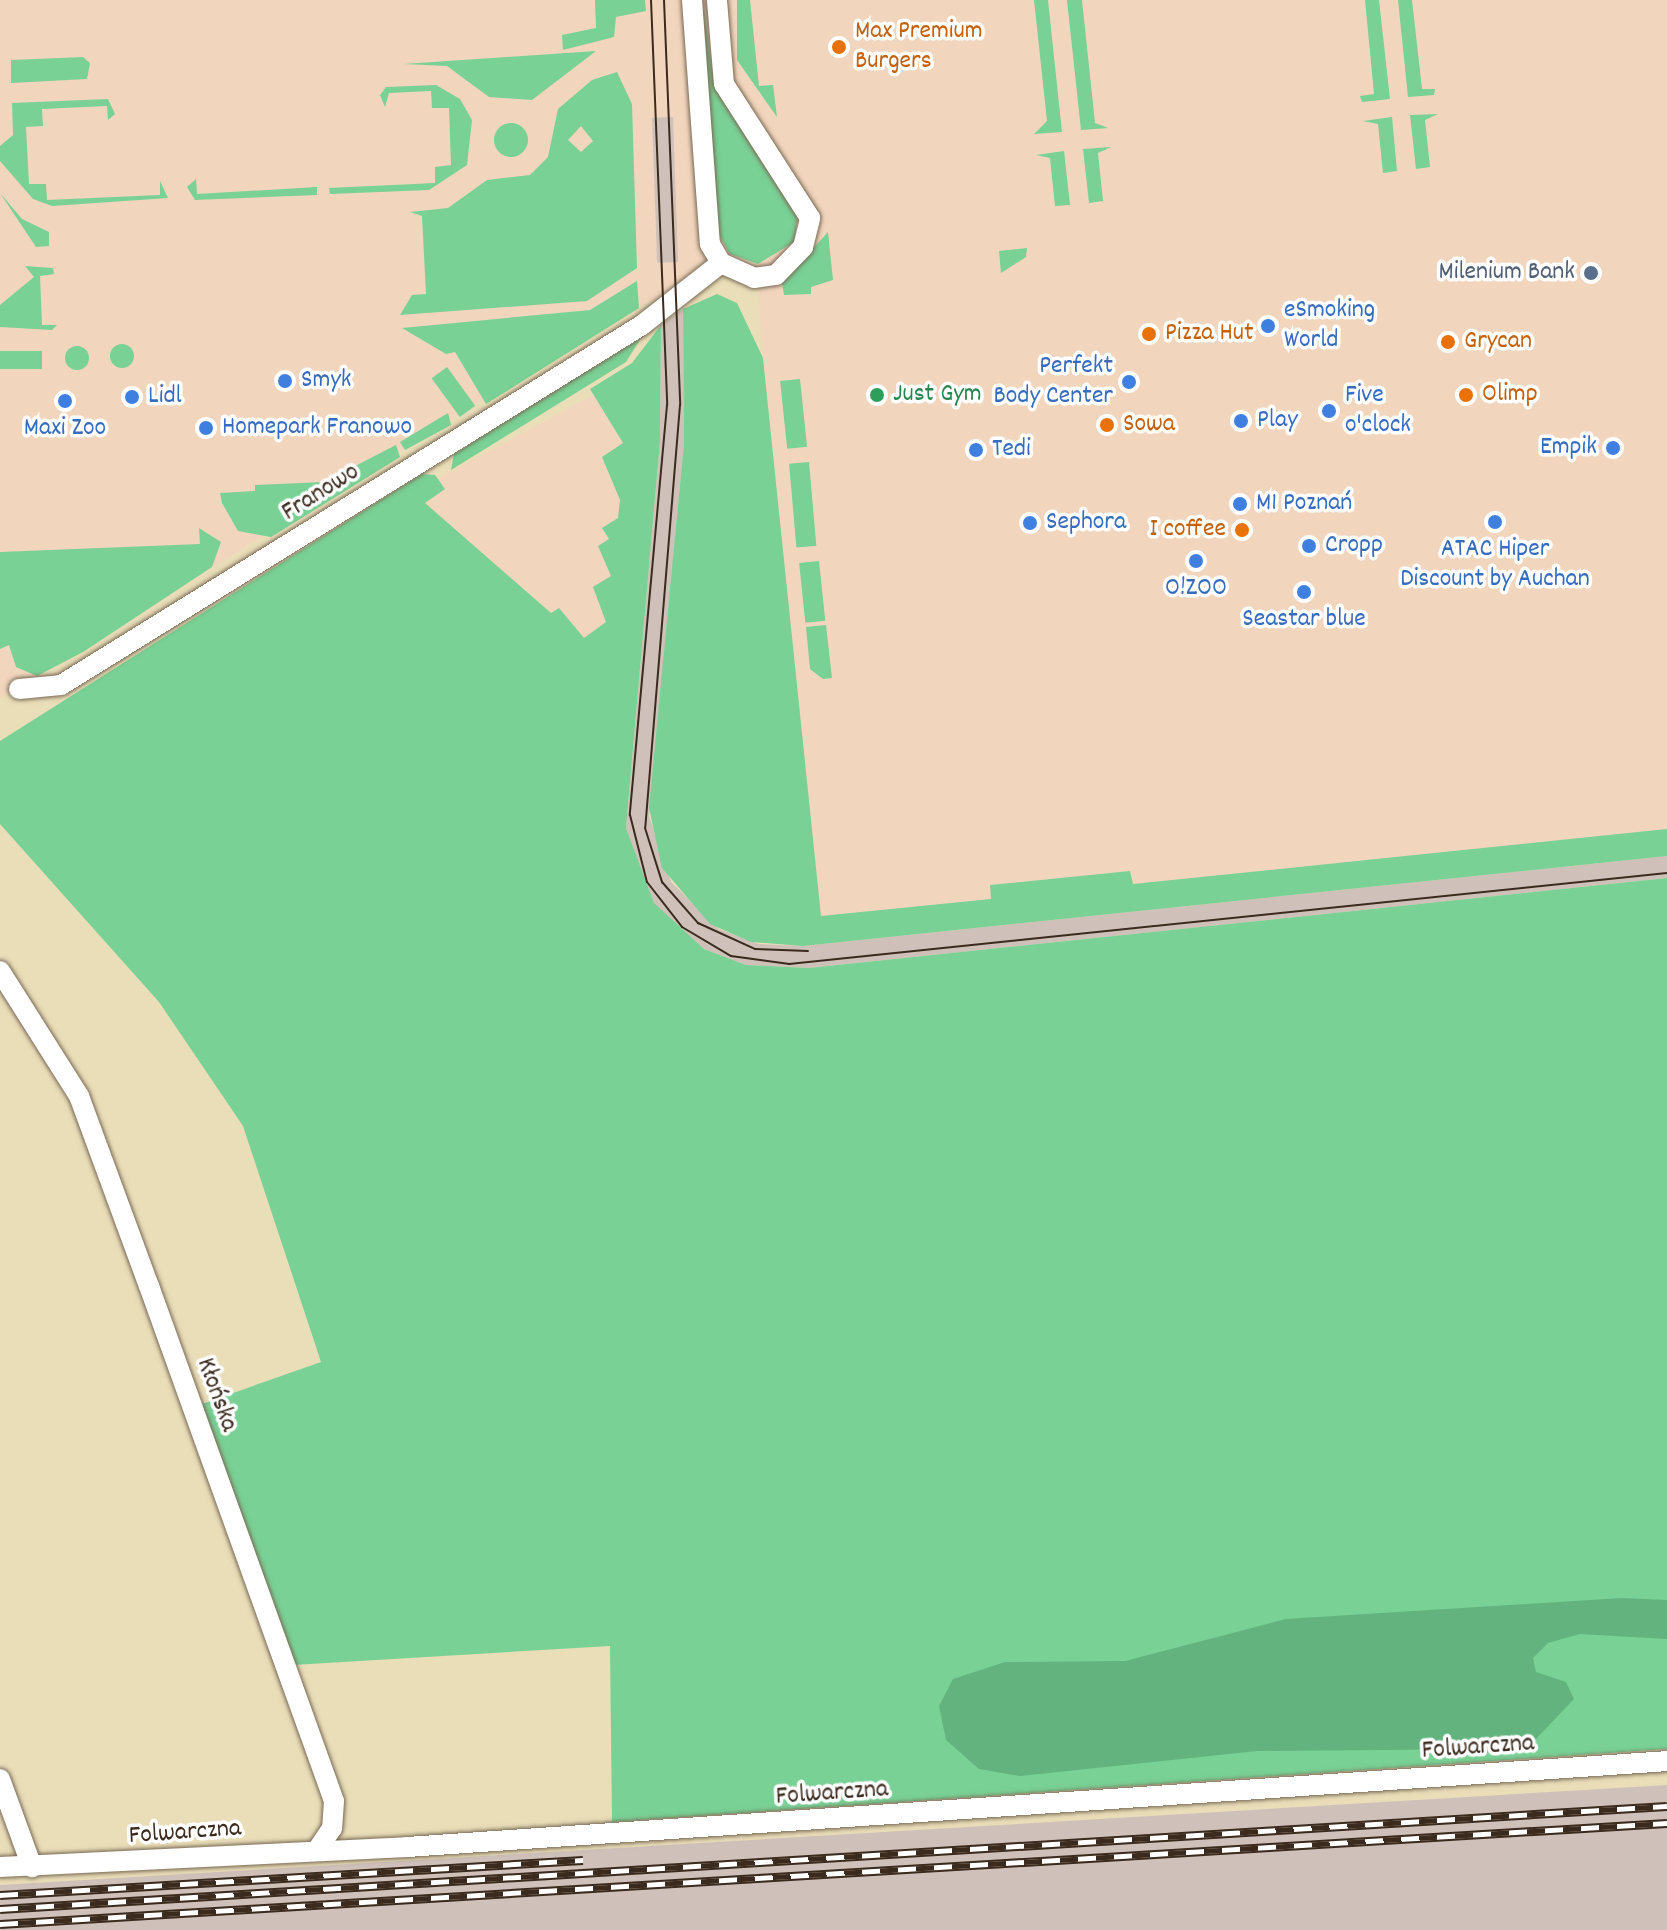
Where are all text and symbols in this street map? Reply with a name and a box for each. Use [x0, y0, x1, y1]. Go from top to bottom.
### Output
place label: Max Premium Burgers [855, 16, 983, 78]
marker: Max Premium Burgers [830, 38, 848, 56]
place label: Milenium Bank [1438, 257, 1575, 289]
marker: Milenium Bank [1582, 264, 1600, 282]
place label: eSmoking World [1284, 295, 1375, 356]
marker: eSmoking World [1259, 317, 1277, 335]
place label: Pizza Hut [1165, 318, 1254, 350]
marker: Pizza Hut [1140, 325, 1158, 343]
place label: Grycan [1464, 326, 1532, 358]
marker: Grycan [1439, 333, 1457, 351]
place label: Perfekt Body Center [993, 351, 1113, 412]
place label: Smyk [301, 365, 352, 397]
marker: Smyk [276, 372, 294, 390]
marker: Perfekt Body Center [1120, 373, 1138, 391]
place label: Just Gym [893, 379, 982, 411]
place label: Olimp [1482, 379, 1538, 411]
place label: Five o'clock [1345, 380, 1411, 442]
place label: Lidl [148, 381, 182, 413]
marker: Just Gym [868, 386, 886, 404]
marker: Olimp [1457, 386, 1475, 404]
marker: Lidl [123, 388, 141, 406]
marker: Maxi Zoo [56, 392, 74, 410]
marker: Five o'clock [1320, 402, 1338, 420]
place label: Play [1257, 405, 1298, 437]
place label: Sowa [1123, 409, 1175, 441]
place label: Homepark Franowo [222, 412, 412, 444]
marker: Play [1232, 412, 1250, 430]
place label: Maxi Zoo [24, 413, 106, 445]
marker: Sowa [1098, 416, 1116, 434]
marker: Homepark Franowo [197, 419, 215, 437]
place label: Empik [1540, 432, 1597, 464]
place label: Tedi [992, 434, 1031, 466]
marker: Empik [1604, 439, 1622, 457]
marker: Tedi [967, 441, 985, 459]
street label: Franowo [277, 457, 365, 529]
place label: M1 Poznań [1256, 488, 1352, 520]
marker: M1 Poznań [1231, 495, 1249, 513]
place label: Sephora [1046, 507, 1126, 539]
marker: ATAC Hiper Discount by Auchan [1486, 513, 1504, 531]
marker: Sephora [1021, 514, 1039, 532]
place label: I coffee [1149, 514, 1226, 546]
marker: I coffee [1233, 521, 1251, 539]
place label: Cropp [1325, 530, 1383, 562]
place label: ATAC Hiper Discount by Auchan [1400, 534, 1590, 596]
marker: Cropp [1300, 537, 1318, 555]
marker: O!ZOO [1187, 552, 1205, 570]
place label: O!ZOO [1165, 573, 1227, 605]
marker: Seastar blue [1295, 583, 1313, 601]
place label: Seastar blue [1242, 604, 1366, 636]
street label: Kłońska [188, 1354, 244, 1436]
street label: Folwarczna [1421, 1729, 1535, 1767]
street label: Folwarczna [775, 1775, 889, 1813]
street label: Folwarczna [128, 1814, 242, 1852]

